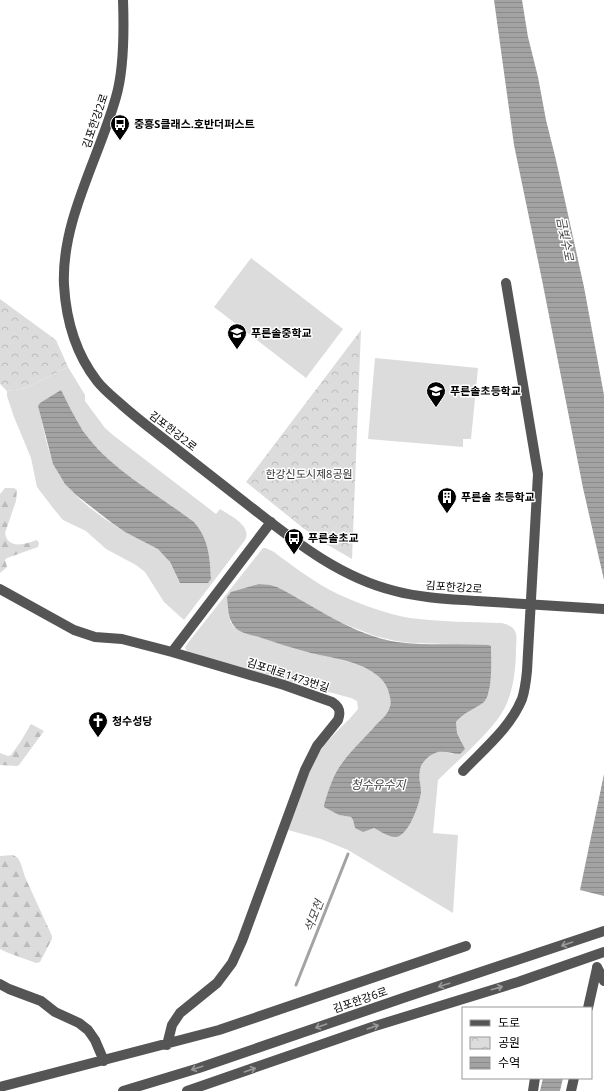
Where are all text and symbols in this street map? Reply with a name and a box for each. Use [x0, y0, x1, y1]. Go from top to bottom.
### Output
street label: 김포한강2로 [78, 91, 111, 150]
bus stop icon: 중흥S클래스.호반더퍼스트 [109, 113, 131, 141]
place label: 중흥S클래스.호반더퍼스트 [134, 116, 255, 131]
water label: 금빛수로 [553, 216, 578, 263]
school or university icon: 푸른솔중학교 [226, 322, 248, 350]
place label: 푸른솔중학교 [251, 325, 312, 340]
school or university icon: 푸른솔초등학교 [425, 380, 447, 408]
place label: 푸른솔초등학교 [450, 383, 521, 398]
street label: 김포한강2로 [146, 407, 200, 454]
park label: 한강신도시제8공원 [265, 466, 353, 481]
building icon: 푸른솔 초등학교 [436, 486, 458, 514]
place label: 푸른솔 초등학교 [461, 489, 535, 504]
bus stop icon: 푸른솔초교 [283, 527, 305, 555]
place label: 푸른솔초교 [308, 530, 359, 545]
street label: 김포한강2로 [425, 577, 483, 596]
street label: 김포대로1473번길 [245, 654, 331, 695]
church icon: 청수성당 [87, 710, 109, 738]
place label: 청수성당 [112, 713, 152, 728]
water label: 청수유수지 [350, 776, 407, 793]
water label: 석모천 [300, 895, 328, 934]
one-way arrow [561, 941, 574, 948]
one-way arrow [437, 982, 450, 989]
street label: 김포한강6로 [330, 983, 389, 1016]
one-way arrow [490, 984, 503, 991]
legend [462, 1007, 592, 1079]
text: 도로 [498, 1014, 520, 1031]
one-way arrow [367, 1022, 379, 1030]
one-way arrow [315, 1023, 327, 1031]
text: 공원 [498, 1034, 520, 1051]
text: 수역 [498, 1054, 520, 1071]
one-way arrow [191, 1065, 204, 1072]
one-way arrow [244, 1065, 256, 1073]

